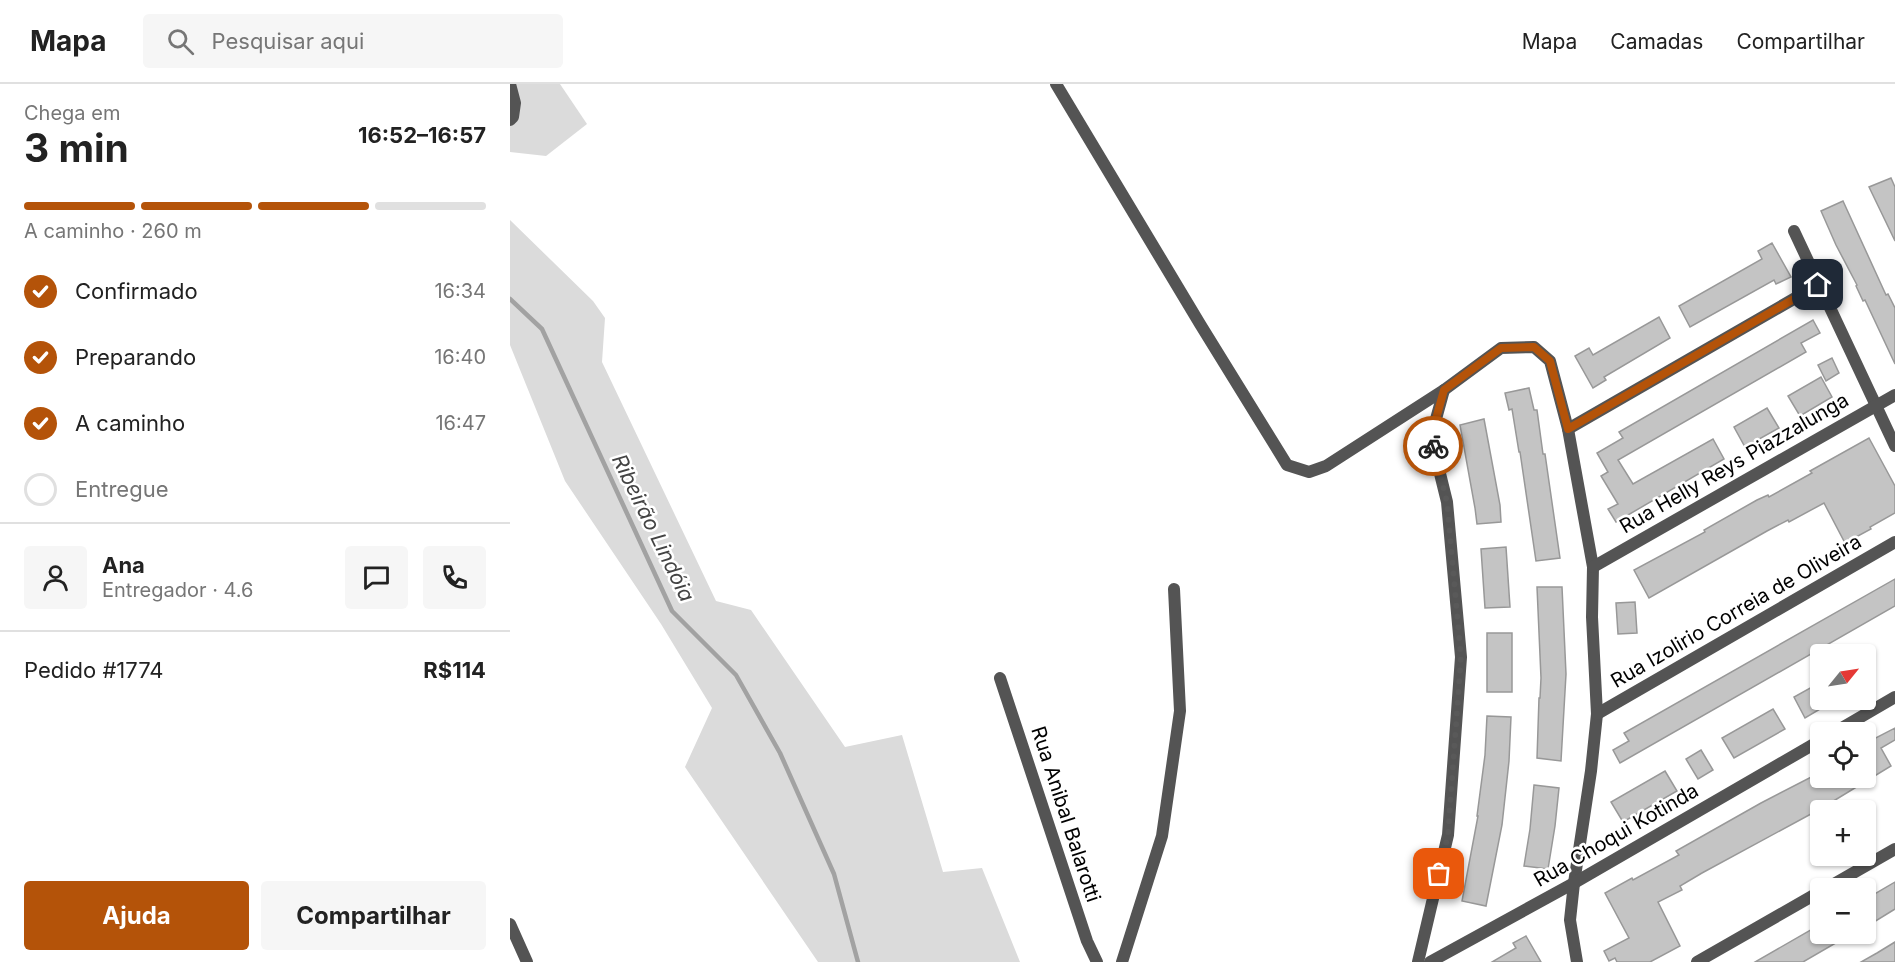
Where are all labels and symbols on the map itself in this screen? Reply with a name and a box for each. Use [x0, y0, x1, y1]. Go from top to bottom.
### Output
pin [1792, 259, 1843, 310]
street label: Rua Helly Reys Piazzalunga [1615, 388, 1853, 538]
courier [1403, 416, 1463, 476]
water label: Ribeirão Lindóia [607, 450, 700, 606]
street label: Rua Izolirio Correia de Oliveira [1606, 529, 1866, 693]
north arrow [1810, 644, 1876, 710]
street label: Rua Anibal Balarotti [1026, 723, 1106, 905]
street label: Rua Choqui Kotinda [1530, 778, 1702, 892]
pin [1413, 848, 1464, 899]

